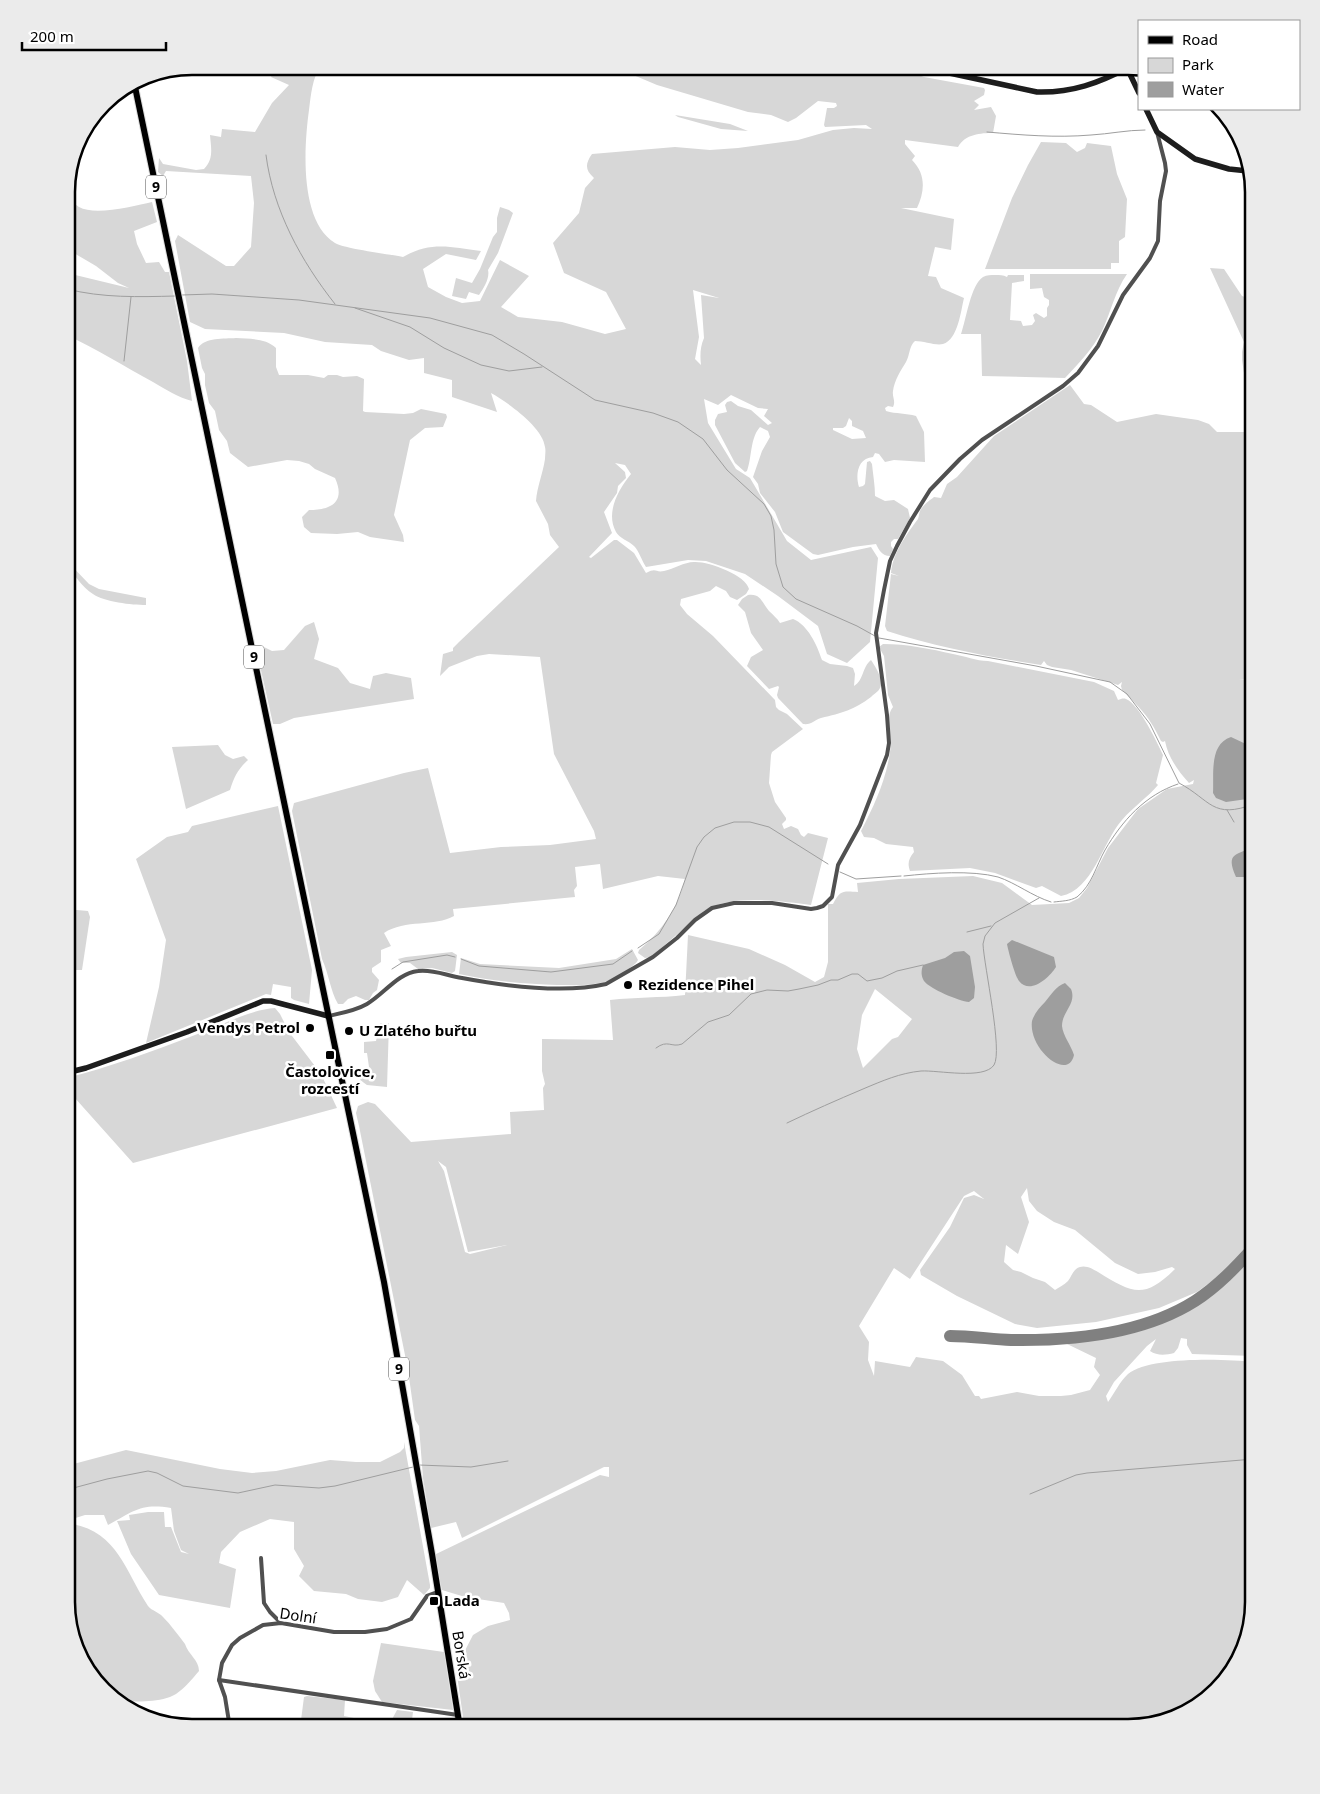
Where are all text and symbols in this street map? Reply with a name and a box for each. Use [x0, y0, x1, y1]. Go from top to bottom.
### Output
scale bar [22, 20, 166, 52]
legend [1138, 20, 1300, 110]
text: 200 m [30, 26, 74, 46]
text: Road [1182, 29, 1218, 49]
text: Park [1182, 54, 1214, 74]
text: Water [1182, 79, 1224, 99]
road number: 9 [146, 176, 166, 198]
road number: 9 [244, 646, 264, 669]
place label: Rezidence Pihel [638, 974, 754, 994]
marker: Rezidence Pihel [622, 979, 634, 991]
place label: Vendys Petrol [197, 1017, 300, 1037]
place label: U Zlatého buřtu [359, 1020, 477, 1040]
marker: Vendys Petrol [304, 1022, 316, 1034]
marker: U Zlatého buřtu [343, 1025, 355, 1037]
marker: Častolovice, rozcestí [324, 1049, 336, 1061]
place label: Častolovice, rozcestí [285, 1061, 375, 1098]
road number: 9 [389, 1358, 409, 1380]
place label: Lada [444, 1590, 480, 1610]
marker: Lada [428, 1595, 440, 1607]
street label: Dolní [278, 1603, 319, 1628]
street label: Borská [448, 1629, 476, 1680]

